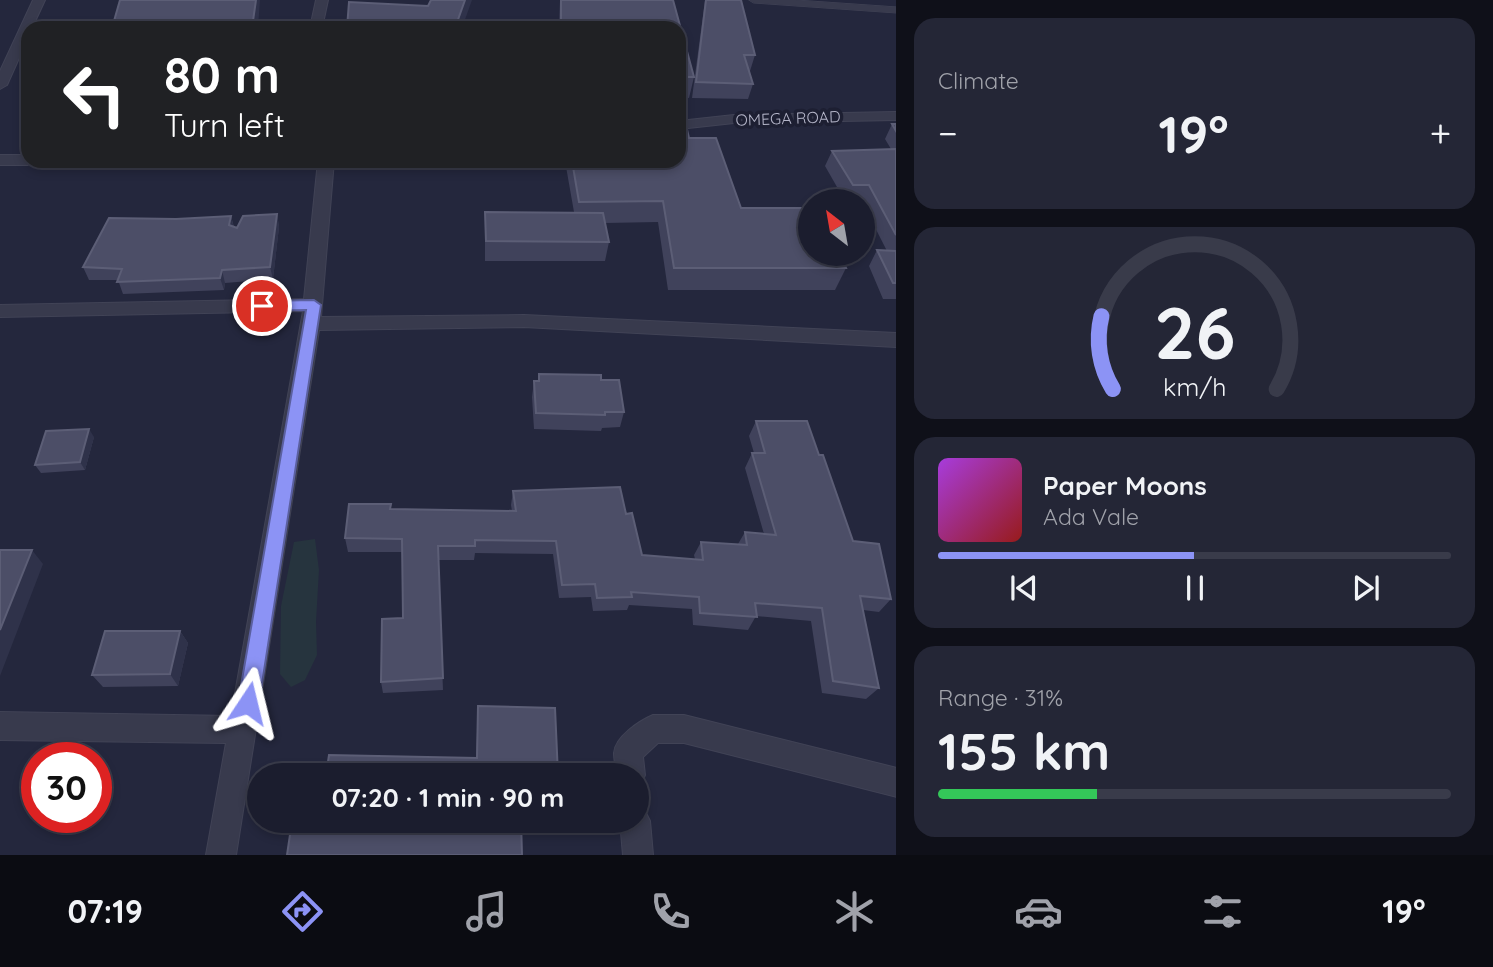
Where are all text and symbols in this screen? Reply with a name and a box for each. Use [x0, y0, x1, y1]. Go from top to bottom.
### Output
text: 80 m [164, 44, 280, 105]
icon: left [49, 49, 140, 140]
text: Climate [938, 66, 1019, 95]
text: 19° [1159, 101, 1229, 166]
text: Turn left [164, 105, 285, 145]
street label: OMEGA ROAD [735, 106, 841, 130]
text: − [938, 109, 958, 157]
text: + [1430, 109, 1451, 157]
north arrow [798, 189, 875, 266]
map controls [798, 189, 875, 266]
pin [232, 276, 292, 336]
text: 26 [1154, 286, 1235, 377]
icon: arrive [243, 287, 281, 325]
text: km/h [1163, 371, 1226, 402]
text: Paper Moons [1043, 469, 1207, 502]
text: Ada Vale [1043, 502, 1139, 531]
icon: previous [1005, 569, 1043, 607]
icon: pause [1176, 569, 1214, 607]
icon: next [1347, 569, 1385, 607]
position arrow [211, 666, 285, 740]
text: Range · 31% [938, 683, 1063, 712]
text: 155 km [938, 718, 1110, 783]
speed limit sign: 30 [21, 742, 112, 833]
text: 07:20 · 1 min · 90 m [332, 781, 564, 814]
icon: directions [278, 887, 327, 936]
icon: music [462, 887, 511, 936]
icon: phone [646, 887, 695, 936]
icon: climate [830, 887, 879, 936]
icon: car [1014, 887, 1063, 936]
icon: filters [1198, 887, 1247, 936]
text: 07:19 [68, 891, 143, 931]
text: 19° [1382, 891, 1425, 931]

